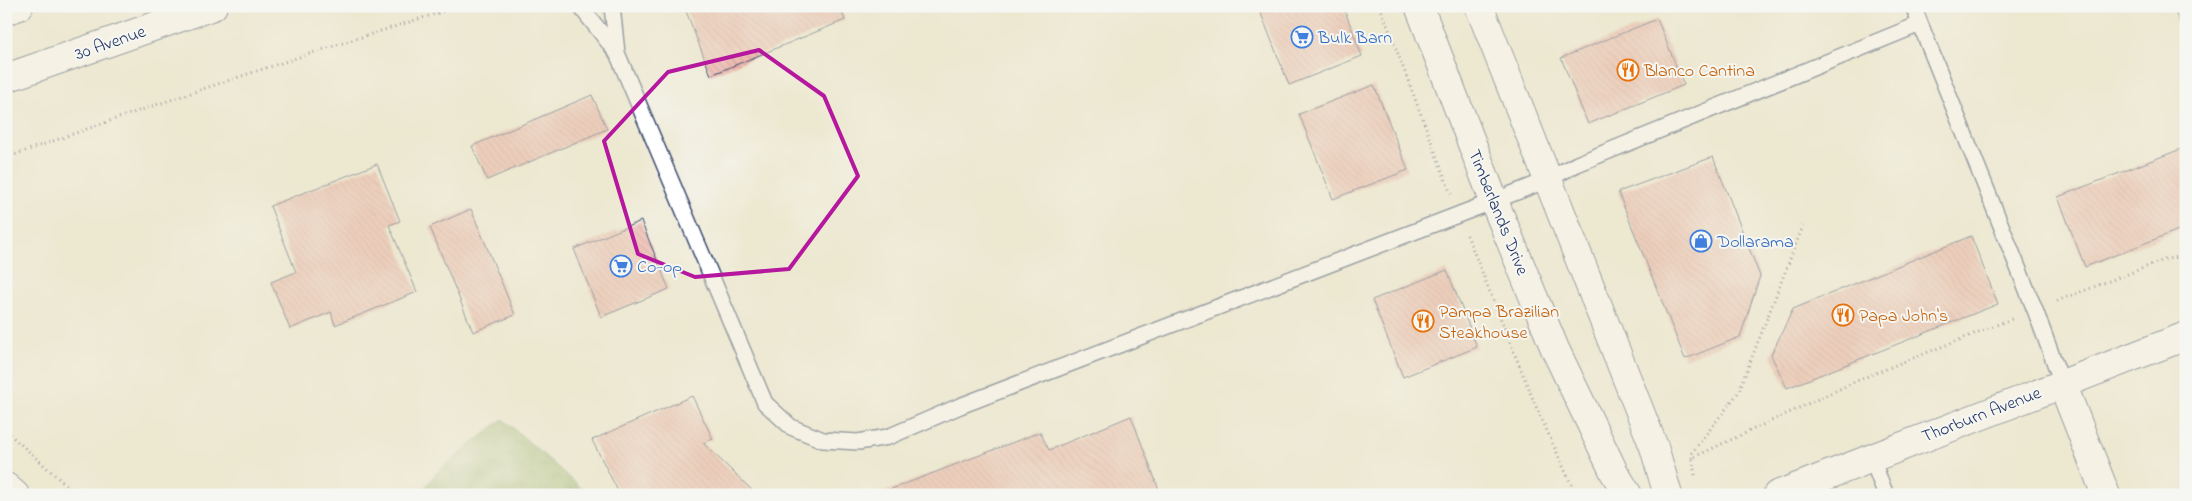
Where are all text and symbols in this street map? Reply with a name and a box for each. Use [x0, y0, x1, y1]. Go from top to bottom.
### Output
street label: 30 Avenue [72, 19, 151, 68]
supermarket icon: Bulk Barn [1290, 25, 1314, 49]
place label: Bulk Barn [1317, 26, 1392, 52]
restaurant icon: Blanco Cantina [1616, 58, 1640, 82]
place label: Blanco Cantina [1643, 59, 1755, 85]
street label: Timberlands Drive [1460, 146, 1535, 280]
shop icon: Dollarama [1689, 229, 1713, 253]
place label: Dollarama [1716, 230, 1794, 256]
supermarket icon: Co-op [609, 254, 633, 278]
place label: Co-op [637, 255, 682, 281]
place label: Pampa Brazilian Steakhouse [1439, 300, 1559, 347]
restaurant icon: Papa John's [1831, 303, 1855, 327]
place label: Papa John's [1859, 304, 1948, 330]
restaurant icon: Pampa Brazilian Steakhouse [1411, 309, 1435, 333]
street label: Thorburn Avenue [1918, 381, 2046, 451]

